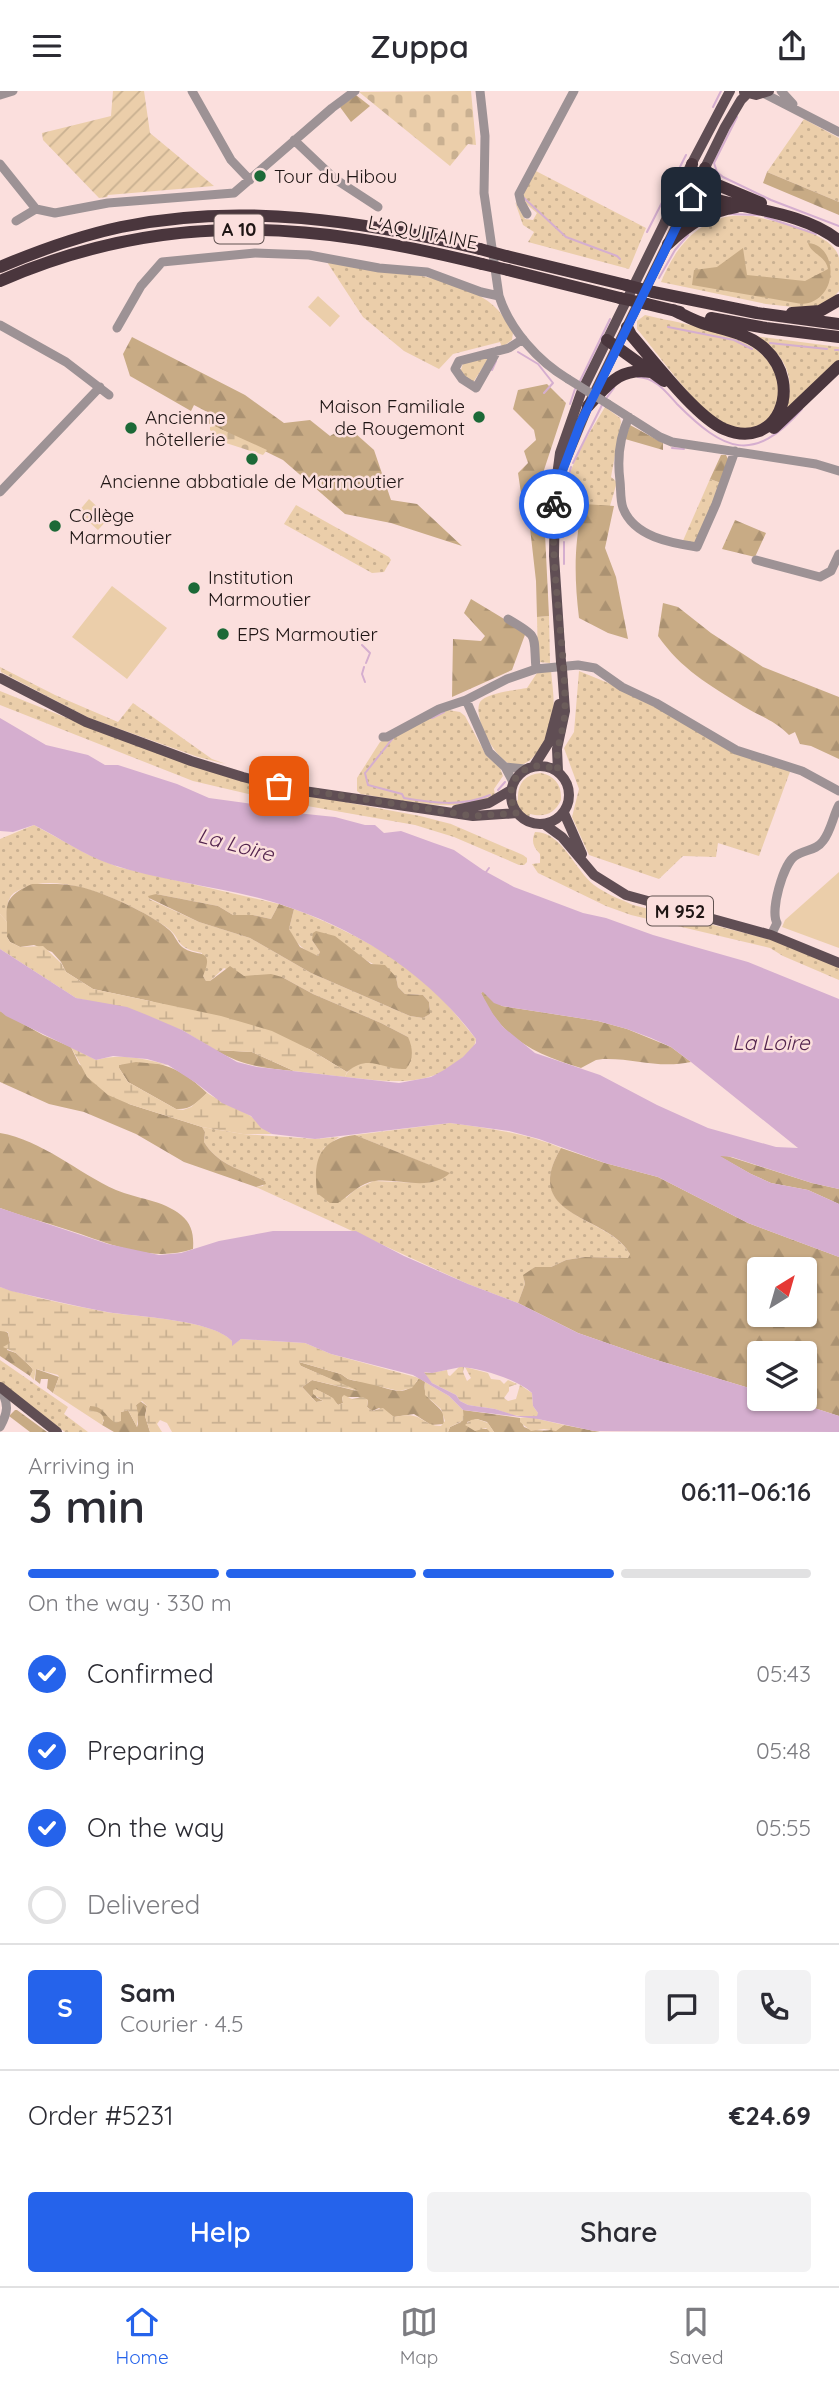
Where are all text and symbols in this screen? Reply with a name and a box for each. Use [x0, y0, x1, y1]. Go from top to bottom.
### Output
text: Zuppa [370, 26, 469, 66]
icon: menu [28, 27, 66, 65]
icon: share [773, 27, 811, 65]
place label: Tour du Hibou [274, 164, 397, 188]
pin [661, 167, 721, 227]
marker: Tour du Hibou [252, 168, 268, 184]
icon: home [672, 178, 710, 216]
street label: L'AQUITAINE [366, 210, 480, 254]
road number: A 10 [215, 215, 264, 244]
place label: Maison Familiale de Rougemont [319, 394, 465, 440]
place label: Ancienne hôtellerie [145, 405, 226, 451]
marker: Maison Familiale de Rougemont [471, 409, 487, 425]
marker: Ancienne hôtellerie [123, 420, 139, 436]
marker: Ancienne abbatiale de Marmoutier [244, 451, 260, 467]
place label: Ancienne abbatiale de Marmoutier [100, 469, 405, 493]
courier [519, 469, 589, 539]
icon: bike [535, 485, 573, 523]
place label: Collège Marmoutier [69, 503, 172, 549]
marker: Collège Marmoutier [47, 518, 63, 534]
place label: Institution Marmoutier [208, 565, 311, 611]
marker: Institution Marmoutier [186, 580, 202, 596]
place label: EPS Marmoutier [237, 622, 378, 646]
marker: EPS Marmoutier [215, 626, 231, 642]
pin [249, 756, 309, 816]
icon: bag [260, 767, 298, 805]
water label: La Loire [195, 821, 278, 867]
road number: M 952 [647, 897, 713, 925]
water label: La Loire [732, 1029, 811, 1055]
north arrow [747, 1257, 817, 1327]
map controls [747, 1257, 817, 1411]
button: layers [747, 1341, 817, 1411]
text: Arriving in [28, 1451, 135, 1480]
text: 06:11–06:16 [681, 1475, 811, 1508]
text: 3 min [28, 1477, 145, 1535]
text: On the way · 330 m [28, 1588, 232, 1617]
icon: check [28, 1655, 66, 1693]
text: Confirmed [87, 1657, 214, 1690]
text: 05:43 [756, 1659, 811, 1688]
icon: check [28, 1732, 66, 1770]
text: Preparing [87, 1734, 205, 1767]
text: 05:48 [756, 1736, 811, 1765]
icon: check [28, 1809, 66, 1847]
text: On the way [87, 1811, 225, 1844]
text: 05:55 [755, 1813, 811, 1842]
text: Delivered [87, 1888, 200, 1921]
button: chat [645, 1970, 719, 2044]
button: phone [737, 1970, 811, 2044]
text: Sam [120, 1976, 176, 2009]
text: S [57, 1991, 73, 2024]
text: Courier · 4.5 [120, 2009, 244, 2038]
text: Order #5231 [28, 2099, 174, 2132]
text: €24.69 [729, 2099, 811, 2132]
button: Help [28, 2192, 413, 2272]
button: Share [427, 2192, 811, 2272]
tab: Home [115, 2303, 169, 2369]
tab: Map [400, 2303, 438, 2369]
tab: Saved [669, 2303, 724, 2369]

